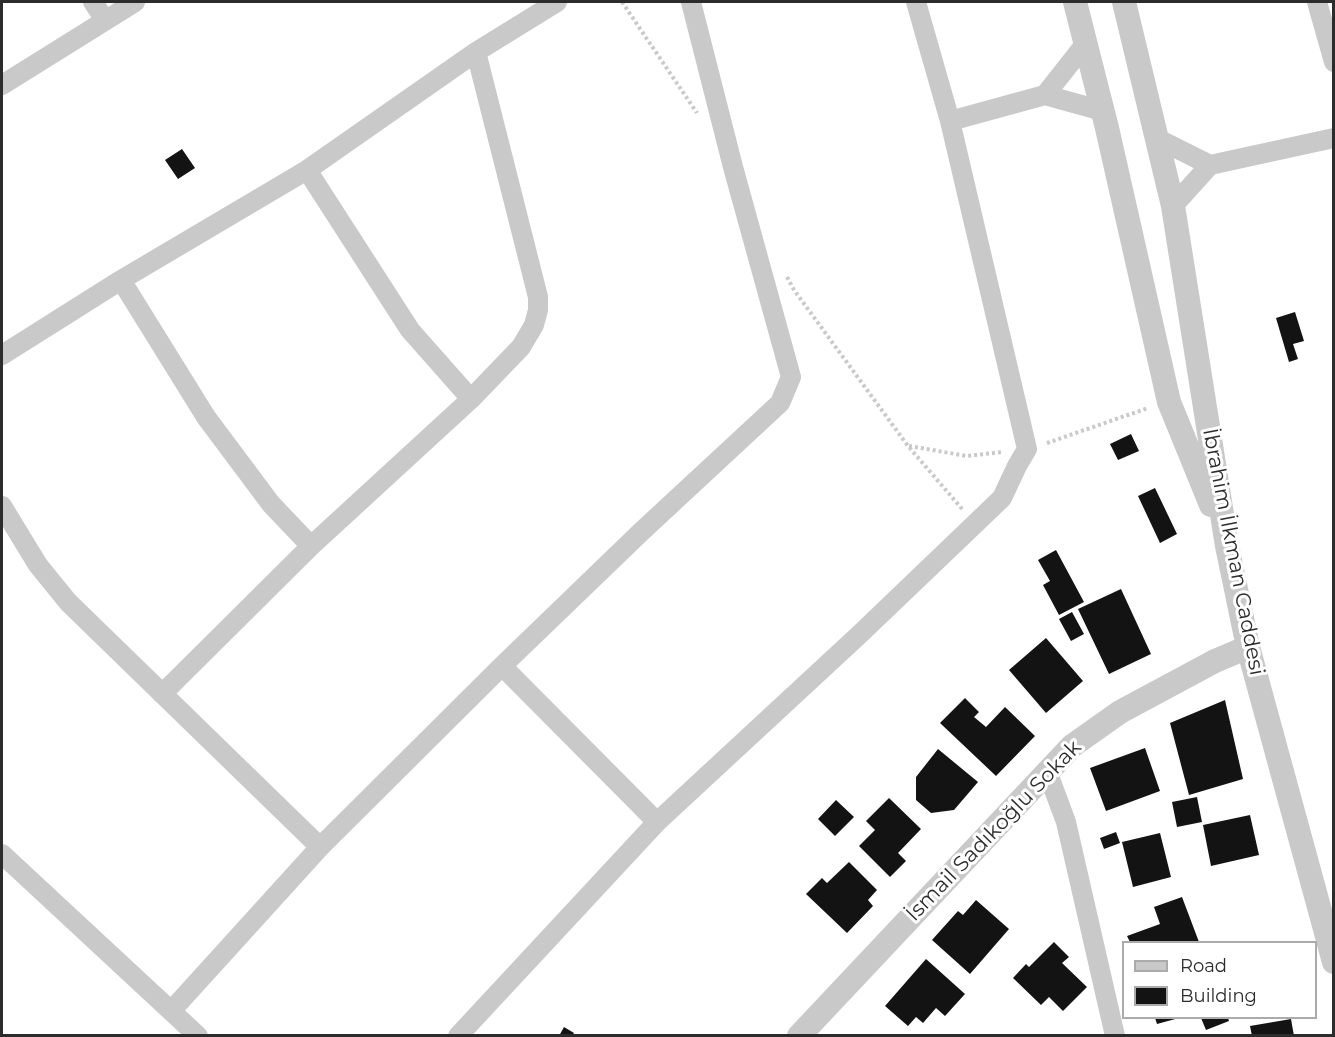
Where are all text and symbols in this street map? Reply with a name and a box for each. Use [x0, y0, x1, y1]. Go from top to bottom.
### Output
street label: İbrahim İlkman Caddesi [1197, 426, 1269, 678]
street label: İsmail Sadıkoğlu Sokak [901, 735, 1087, 927]
legend [1122, 941, 1317, 1019]
text: Road [1180, 955, 1227, 977]
text: Building [1180, 985, 1257, 1007]

